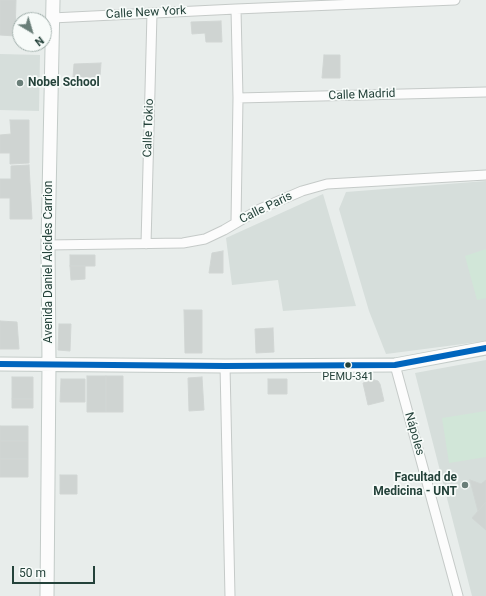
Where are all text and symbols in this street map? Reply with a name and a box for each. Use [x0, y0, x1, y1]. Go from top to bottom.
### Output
street label: Calle New York [106, 4, 186, 22]
north arrow [12, 12, 52, 52]
text: N [32, 34, 46, 49]
place label: Nobel School [28, 76, 100, 90]
marker: Nobel School [15, 78, 25, 88]
street label: Calle Madrid [328, 87, 396, 103]
street label: Calle Tokio [141, 98, 157, 158]
street label: Avenida Daniel Alcides Carrion [42, 181, 56, 343]
street label: Calle Paris [237, 189, 295, 227]
marker: PEMU-341 [343, 360, 353, 370]
place label: PEMU-341 [322, 370, 374, 384]
street label: Nápoles [401, 411, 427, 457]
place label: Facultad de Medicina - UNT [373, 471, 457, 499]
marker: Facultad de Medicina - UNT [460, 480, 470, 490]
scale bar [14, 558, 97, 584]
text: 50 m [19, 566, 46, 580]

